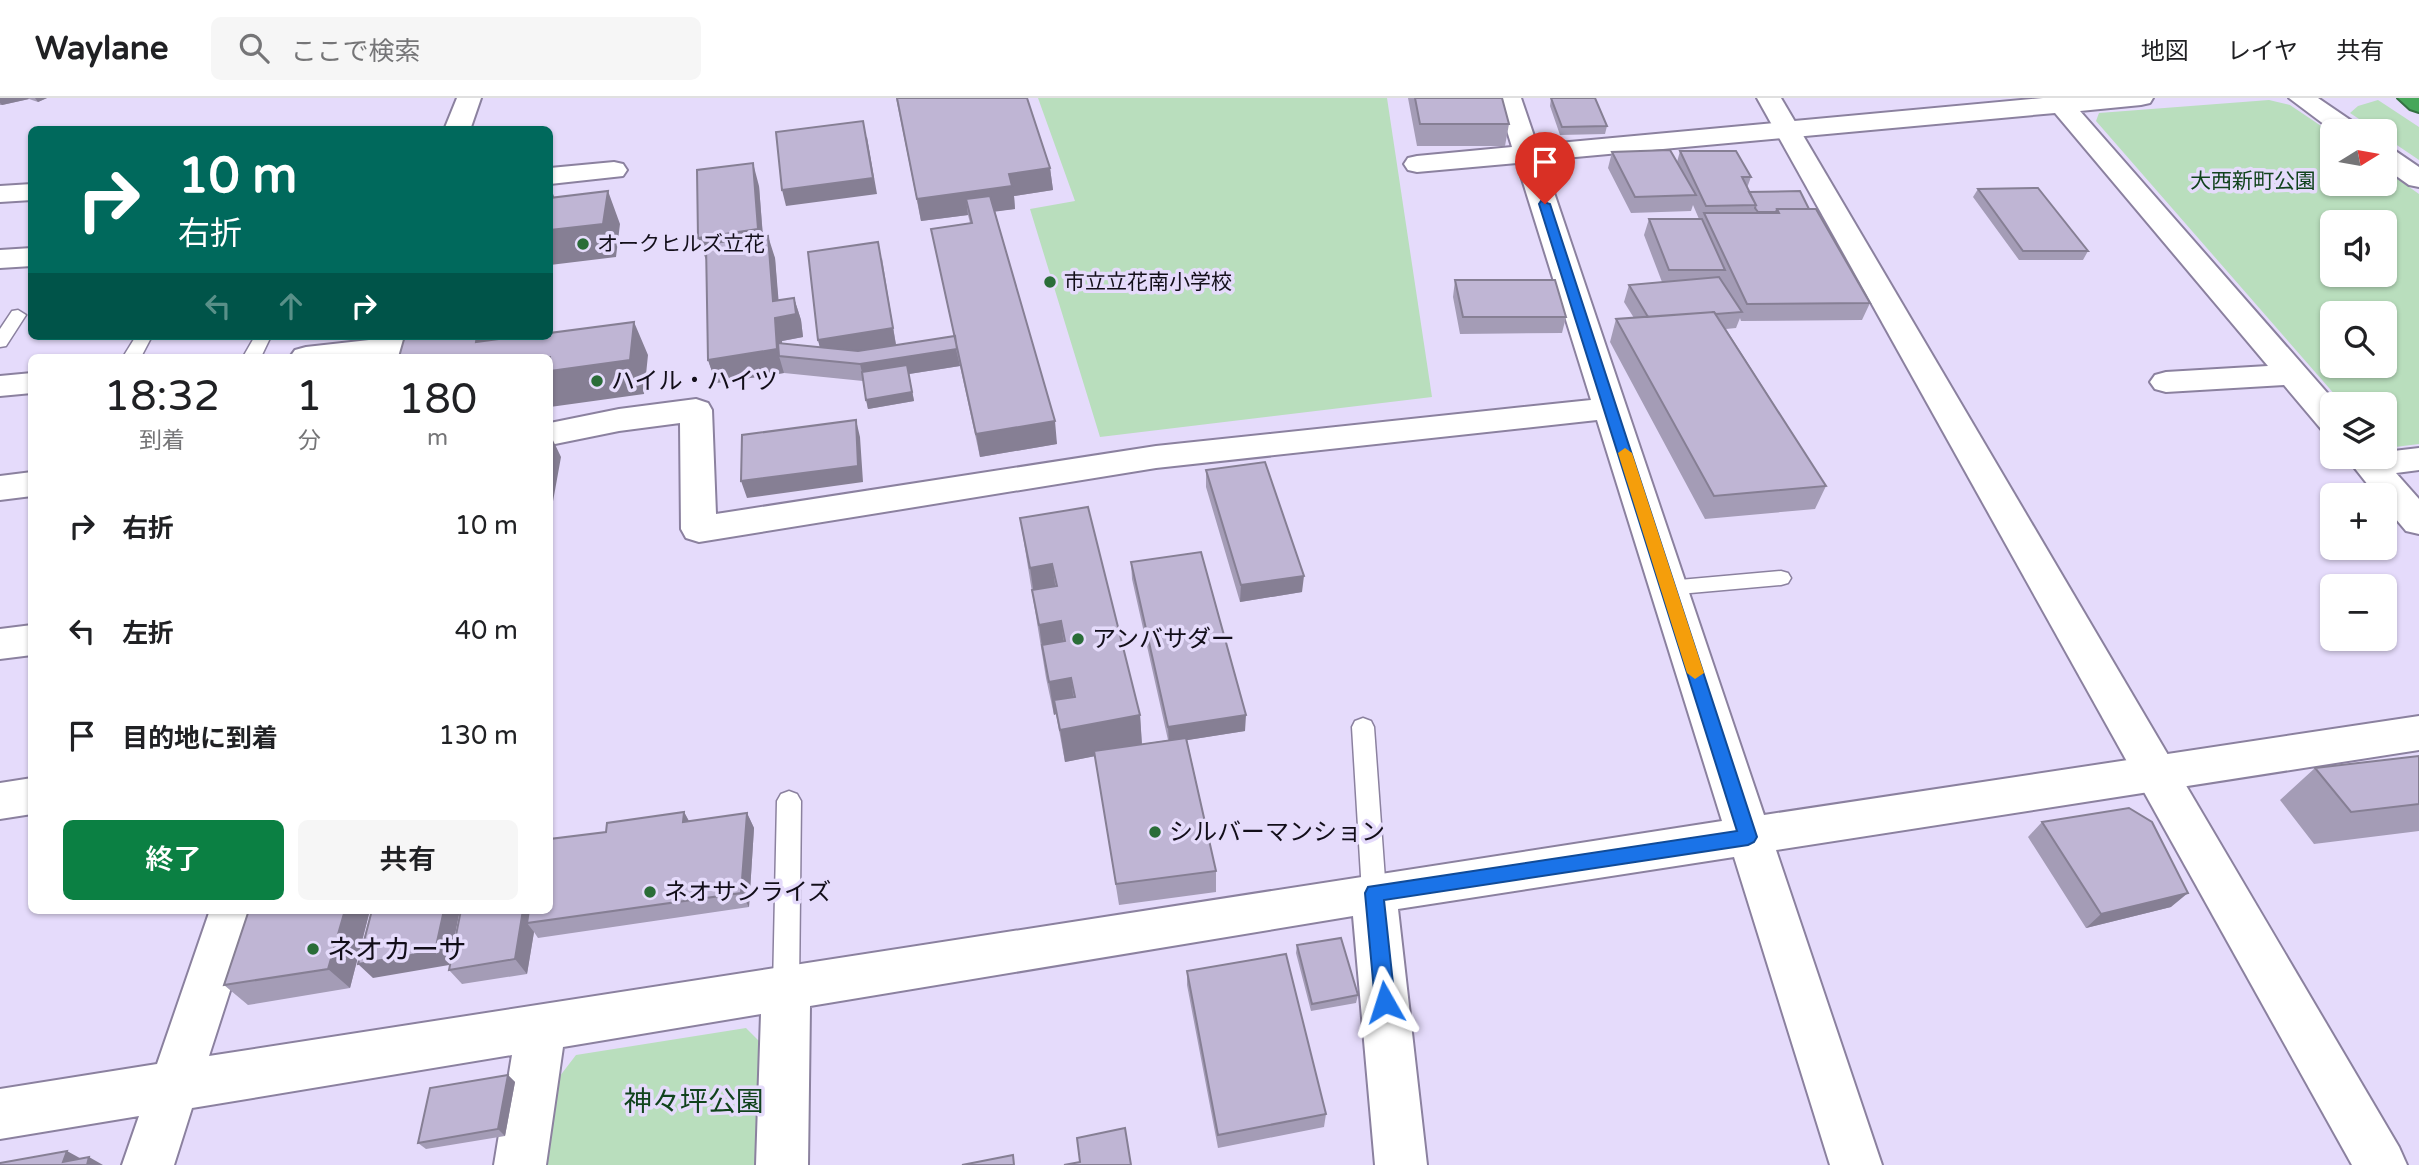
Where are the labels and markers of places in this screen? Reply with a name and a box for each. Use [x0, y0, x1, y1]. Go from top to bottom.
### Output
pin [1515, 132, 1575, 204]
place label: オークヒルズ立花 [597, 232, 765, 257]
marker: オークヒルズ立花 [575, 236, 591, 252]
place label: 市立立花南小学校 [1064, 270, 1232, 295]
marker: 市立立花南小学校 [1042, 274, 1058, 290]
place label: ハイル・ハイツ [611, 367, 778, 396]
marker: ハイル・ハイツ [589, 373, 605, 389]
place label: アンバサダー [1092, 625, 1235, 654]
marker: アンバサダー [1070, 631, 1086, 647]
place label: シルバーマンション [1169, 818, 1385, 847]
marker: シルバーマンション [1147, 824, 1163, 840]
place label: ネオサンライズ [664, 878, 831, 907]
marker: ネオサンライズ [642, 884, 658, 900]
place label: ネオカーサ [327, 933, 466, 967]
marker: ネオカーサ [305, 941, 321, 957]

